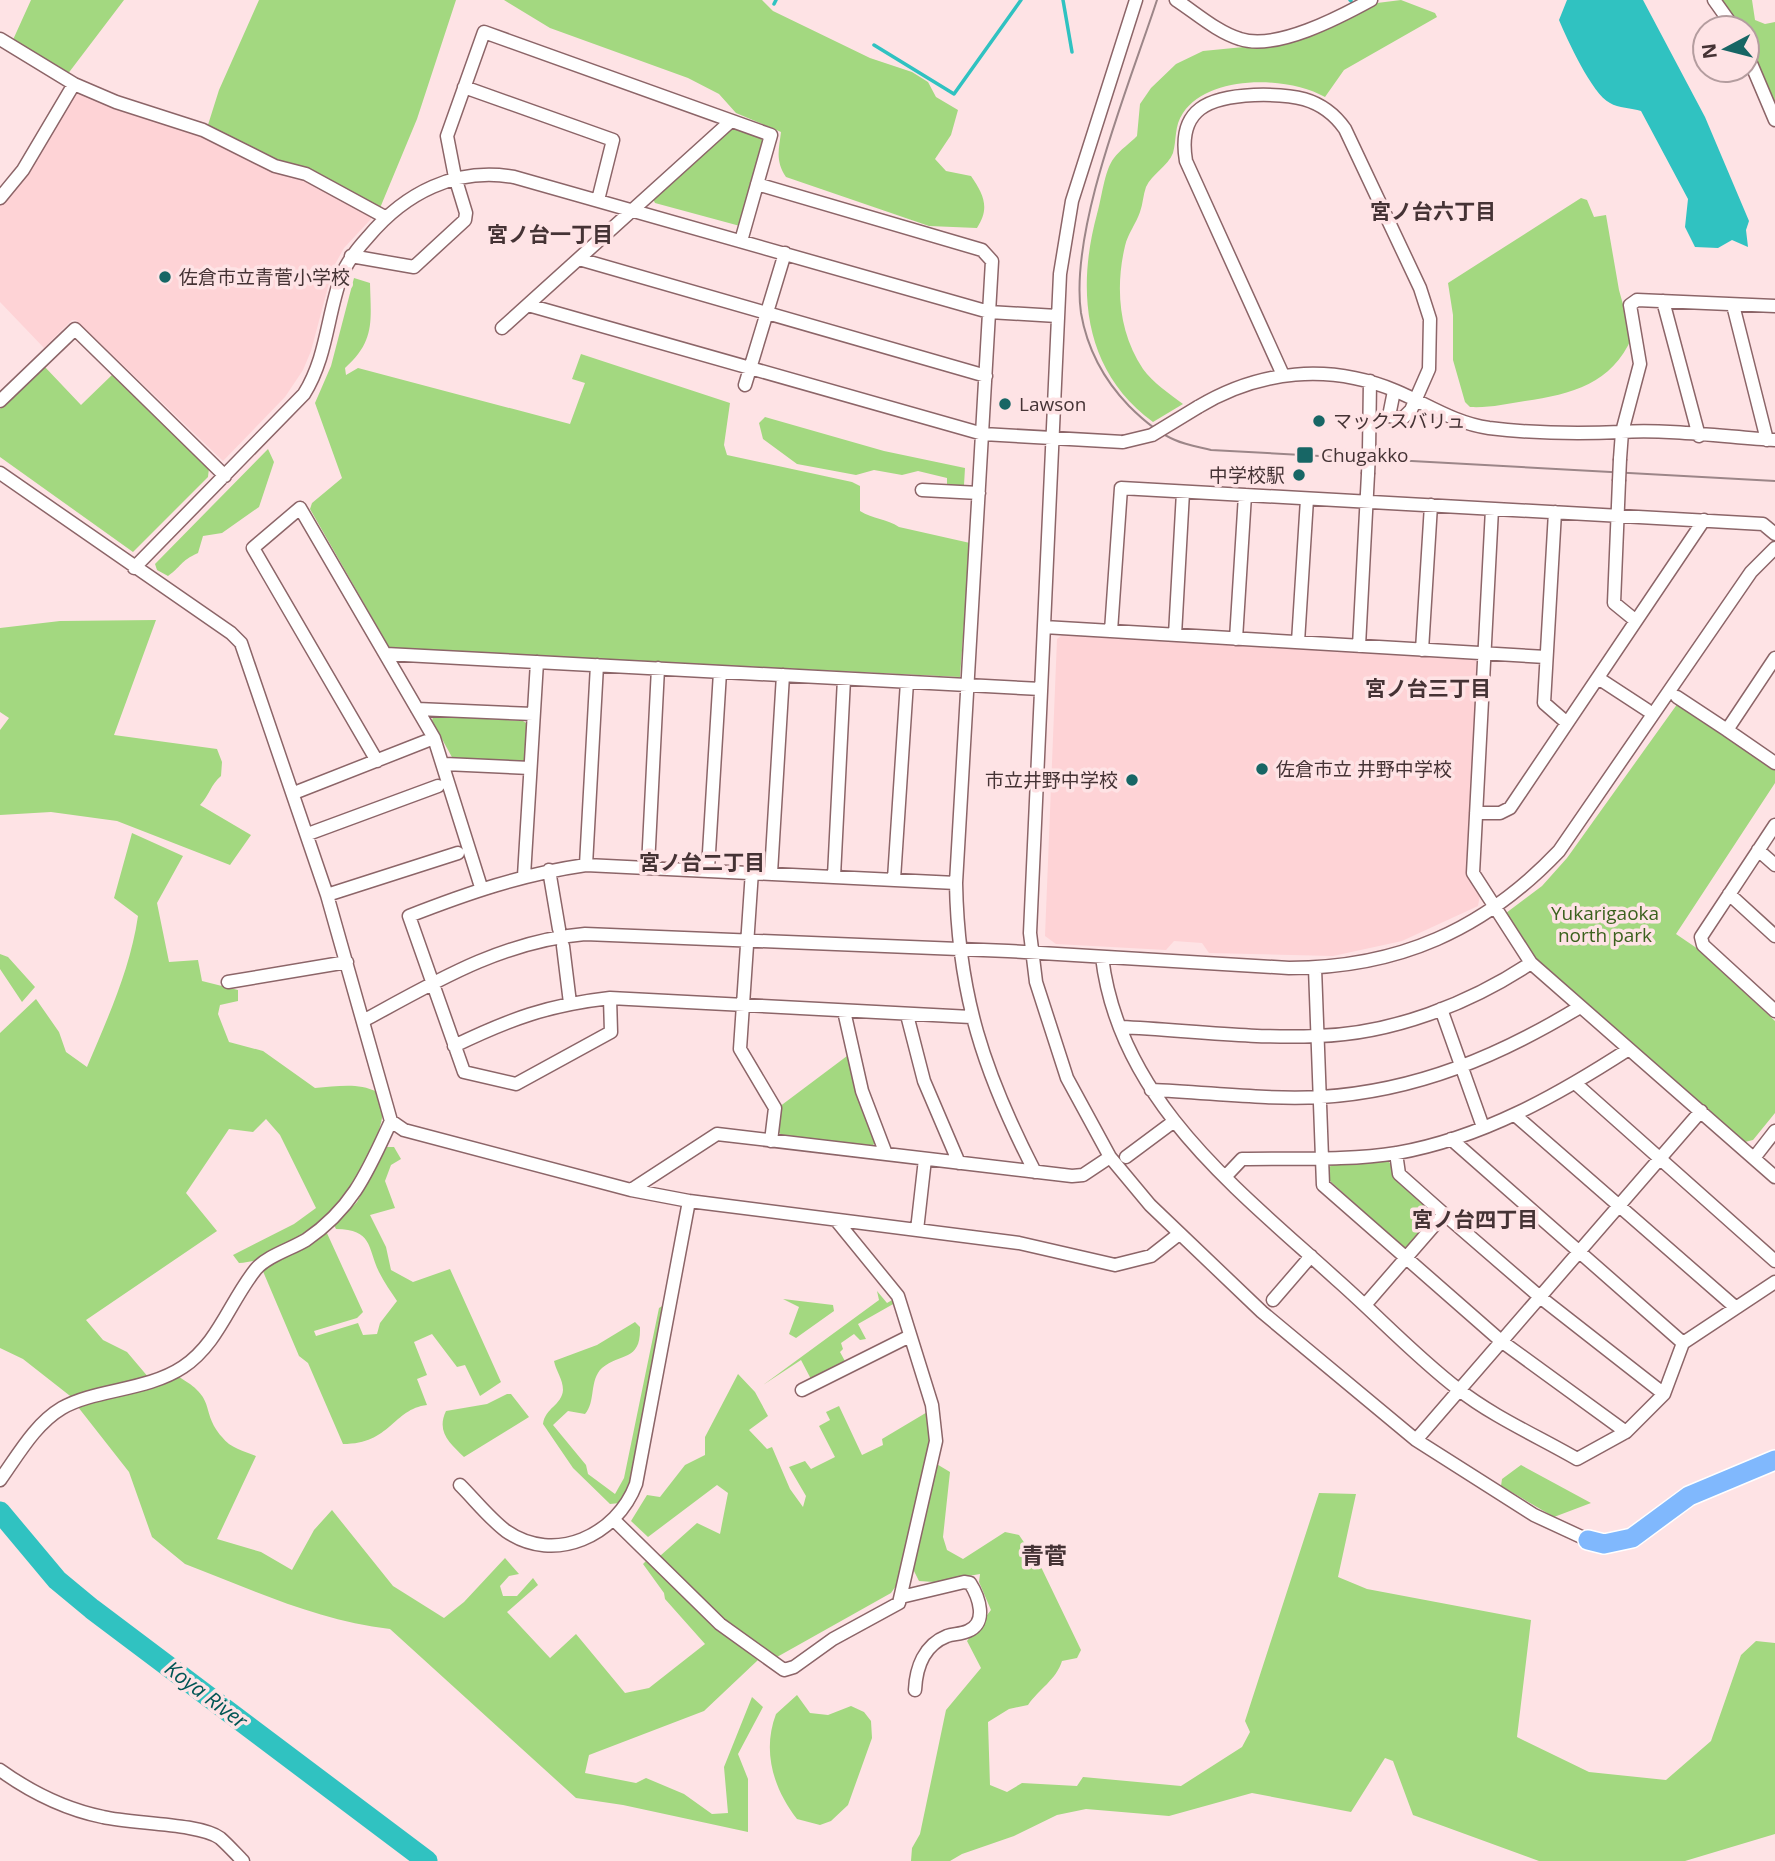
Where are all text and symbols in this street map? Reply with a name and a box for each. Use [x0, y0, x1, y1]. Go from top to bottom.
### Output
north arrow [1691, 14, 1761, 84]
text: N [1695, 42, 1723, 60]
district label: 宮ノ台六丁目 [1370, 197, 1496, 225]
district label: 宮ノ台一丁目 [487, 220, 613, 248]
place label: 佐倉市立青菅小学校 [179, 264, 350, 290]
marker: 佐倉市立青菅小学校 [157, 269, 173, 285]
place label: Lawson [1019, 391, 1086, 417]
marker: Lawson [997, 396, 1013, 412]
place label: マックスバリュ [1333, 408, 1465, 434]
marker: マックスバリュ [1311, 413, 1327, 429]
place label: Chugakko [1321, 442, 1409, 468]
marker: Chugakko [1295, 445, 1315, 465]
place label: 中学校駅 [1209, 462, 1285, 488]
marker: 中学校駅 [1291, 467, 1307, 483]
district label: 宮ノ台三丁目 [1365, 674, 1491, 702]
place label: 佐倉市立 井野中学校 [1276, 756, 1452, 782]
marker: 佐倉市立 井野中学校 [1254, 761, 1270, 777]
place label: 市立井野中学校 [985, 767, 1118, 793]
marker: 市立井野中学校 [1124, 772, 1140, 788]
district label: 宮ノ台二丁目 [639, 848, 765, 876]
park label: Yukarigaoka north park [1551, 900, 1659, 948]
district label: 宮ノ台四丁目 [1412, 1205, 1538, 1233]
district label: 青菅 [1021, 1539, 1067, 1571]
water label: Koya River [160, 1654, 254, 1735]

